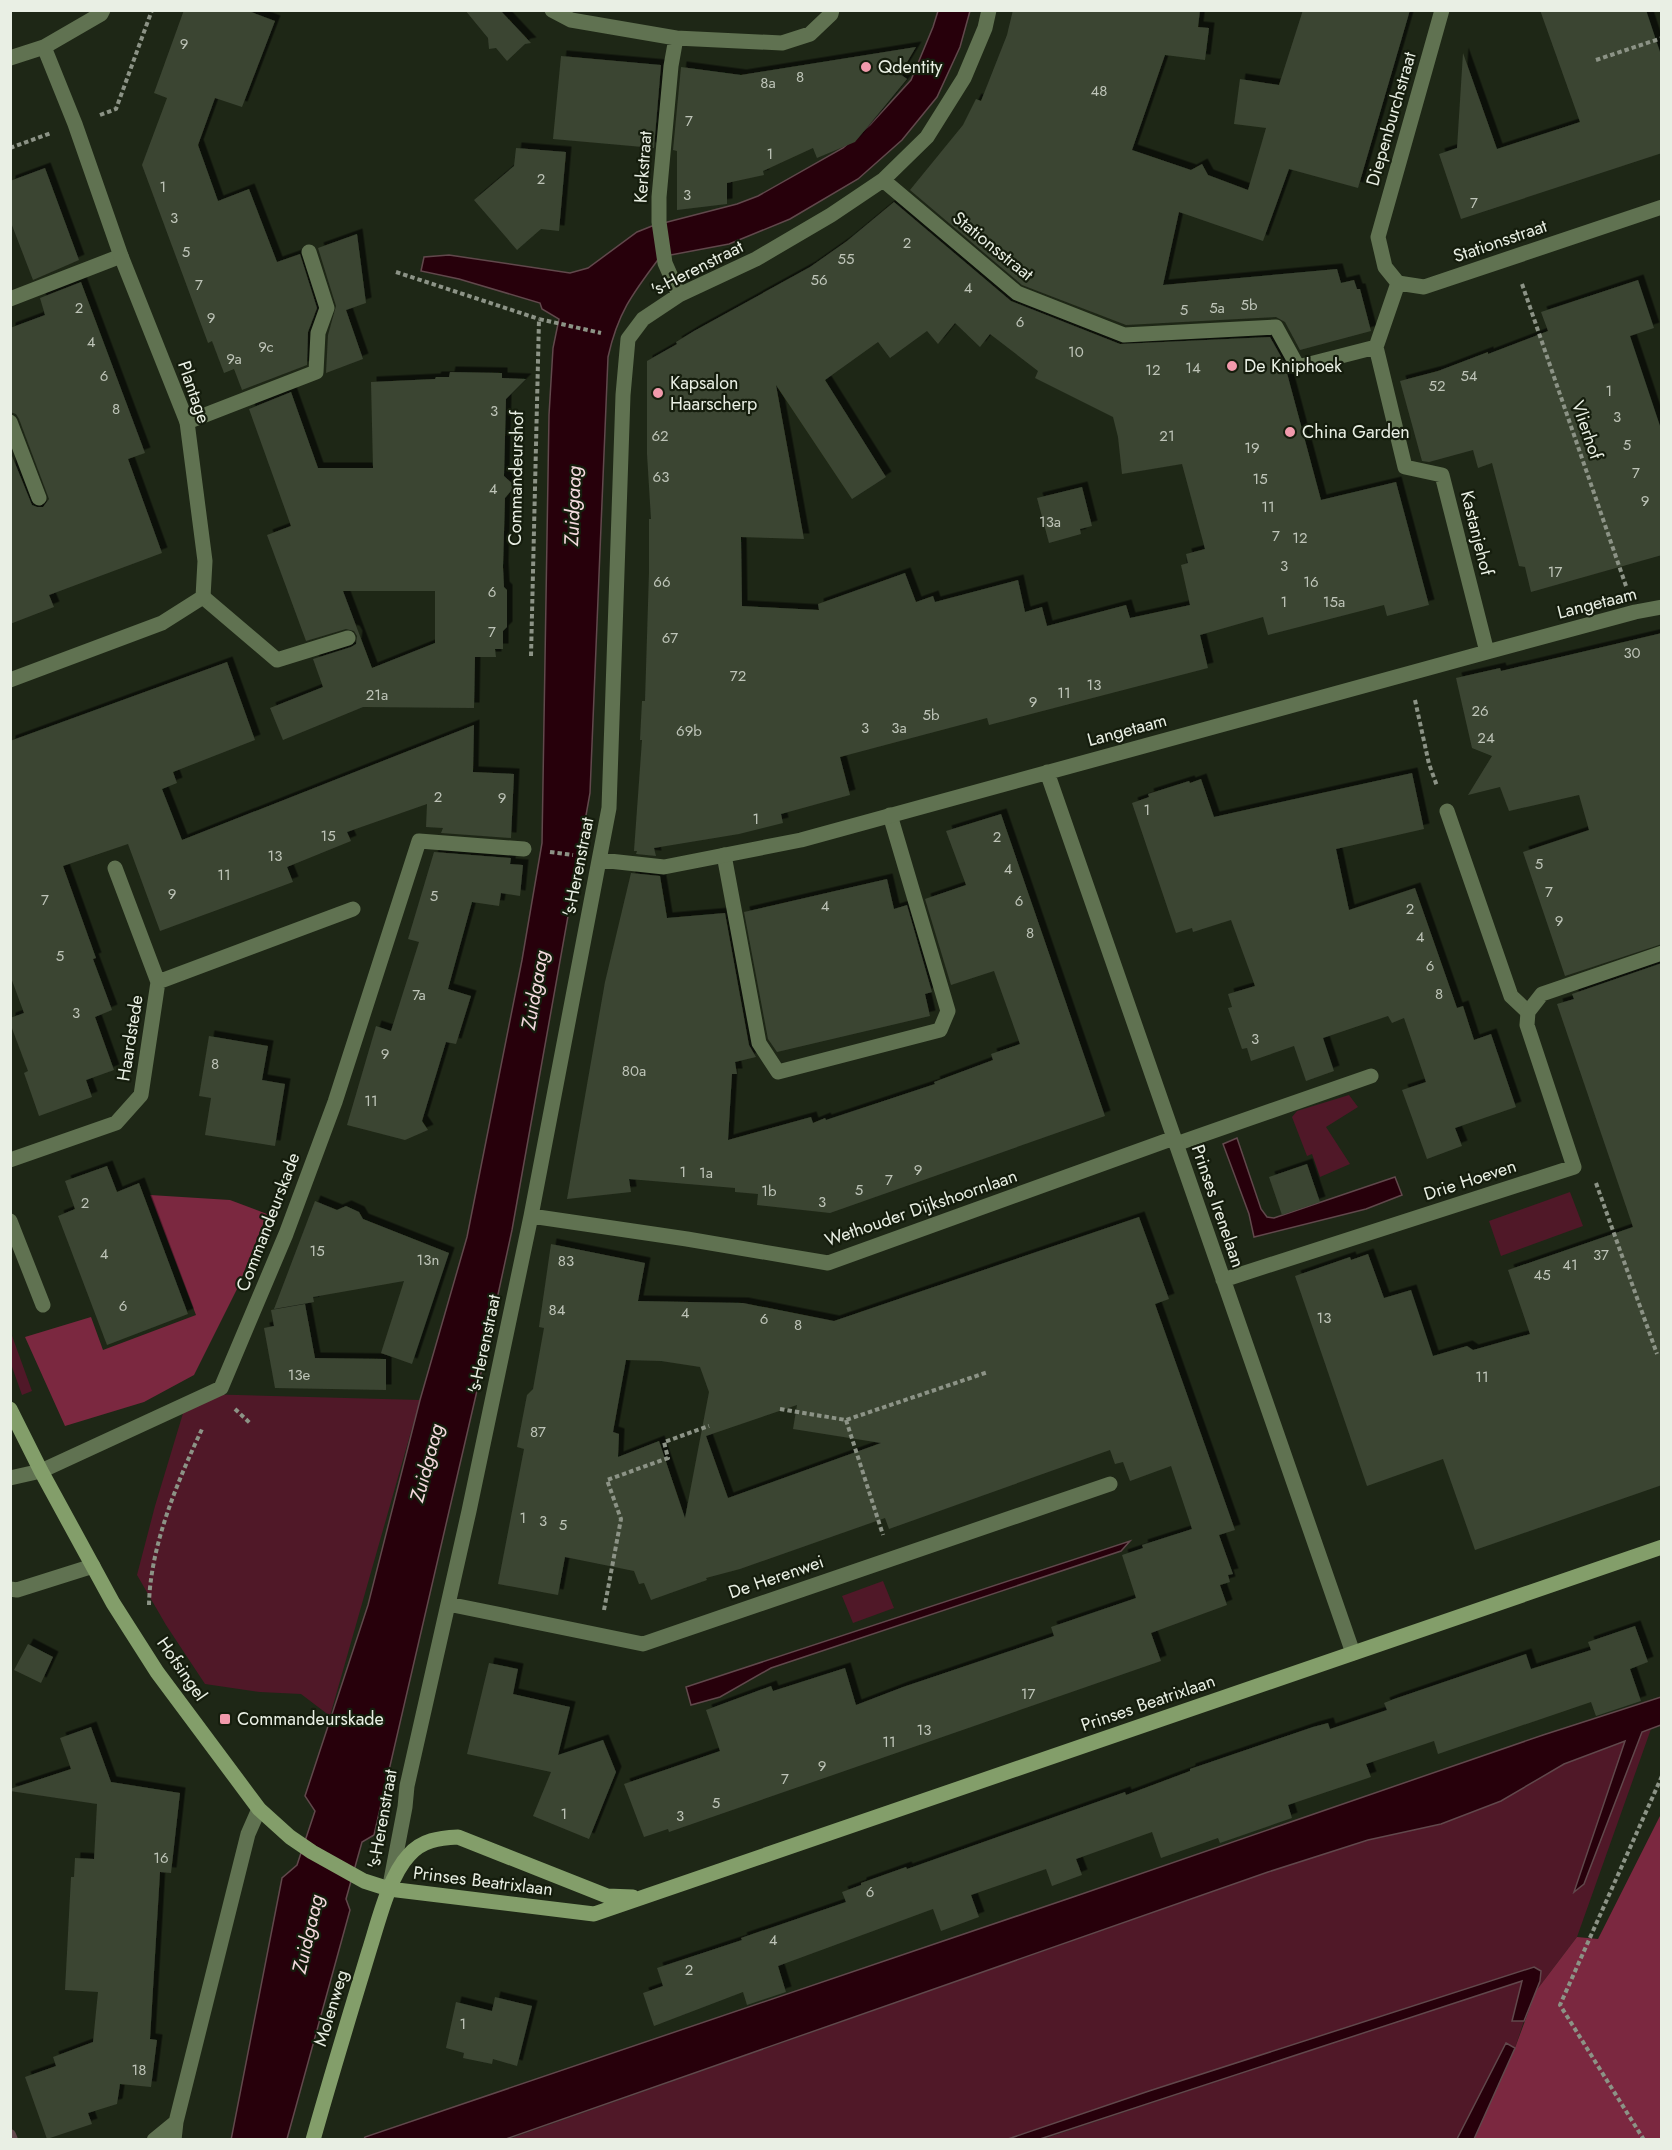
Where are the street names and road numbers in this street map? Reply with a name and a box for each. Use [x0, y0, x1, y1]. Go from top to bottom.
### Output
street label: Diepenburchstraat [1359, 48, 1423, 189]
street label: Kerkstraat [628, 129, 659, 204]
street label: Stationsstraat [947, 205, 1040, 287]
street label: Stationsstraat [1450, 213, 1551, 269]
street label: 's-Herenstraat [646, 233, 748, 302]
street label: Plantage [171, 357, 217, 427]
street label: Vlierhof [1565, 397, 1609, 464]
street label: Commandeurshof [502, 409, 530, 546]
street label: Kastanjehof [1454, 488, 1500, 579]
street label: Langetaam [1554, 581, 1640, 625]
street label: Langetaam [1084, 707, 1170, 753]
street label: 's-Herenstraat [556, 815, 600, 919]
street label: Haardstede [110, 993, 150, 1083]
street label: Prinses Irenelaan [1185, 1141, 1251, 1271]
street label: Commandeurskade [230, 1149, 306, 1295]
street label: Drie Hoeven [1420, 1153, 1520, 1207]
street label: Wethouder Dijkshoornlaan [821, 1163, 1021, 1253]
street label: 's-Herenstraat [461, 1291, 507, 1396]
street label: De Herenwei [725, 1549, 827, 1605]
street label: Hofsingel [150, 1632, 214, 1706]
street label: Prinses Beatrixlaan [1077, 1668, 1219, 1738]
street label: 's-Herenstraat [360, 1767, 404, 1871]
street label: Prinses Beatrixlaan [412, 1860, 554, 1902]
street label: Molenweg [307, 1967, 355, 2049]

